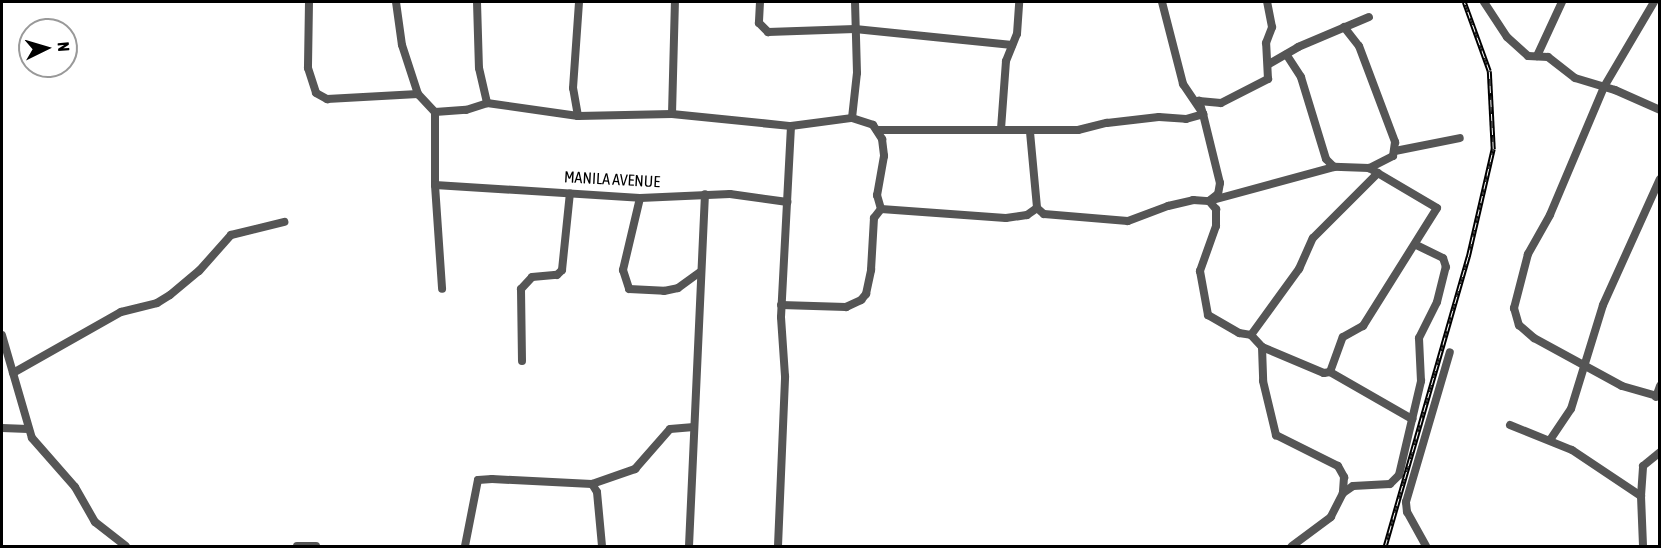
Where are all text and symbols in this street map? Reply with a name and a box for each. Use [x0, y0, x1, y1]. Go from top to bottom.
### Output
north arrow [18, 18, 78, 78]
text: N [55, 41, 73, 52]
street label: MANILA AVENUE [563, 167, 661, 191]

